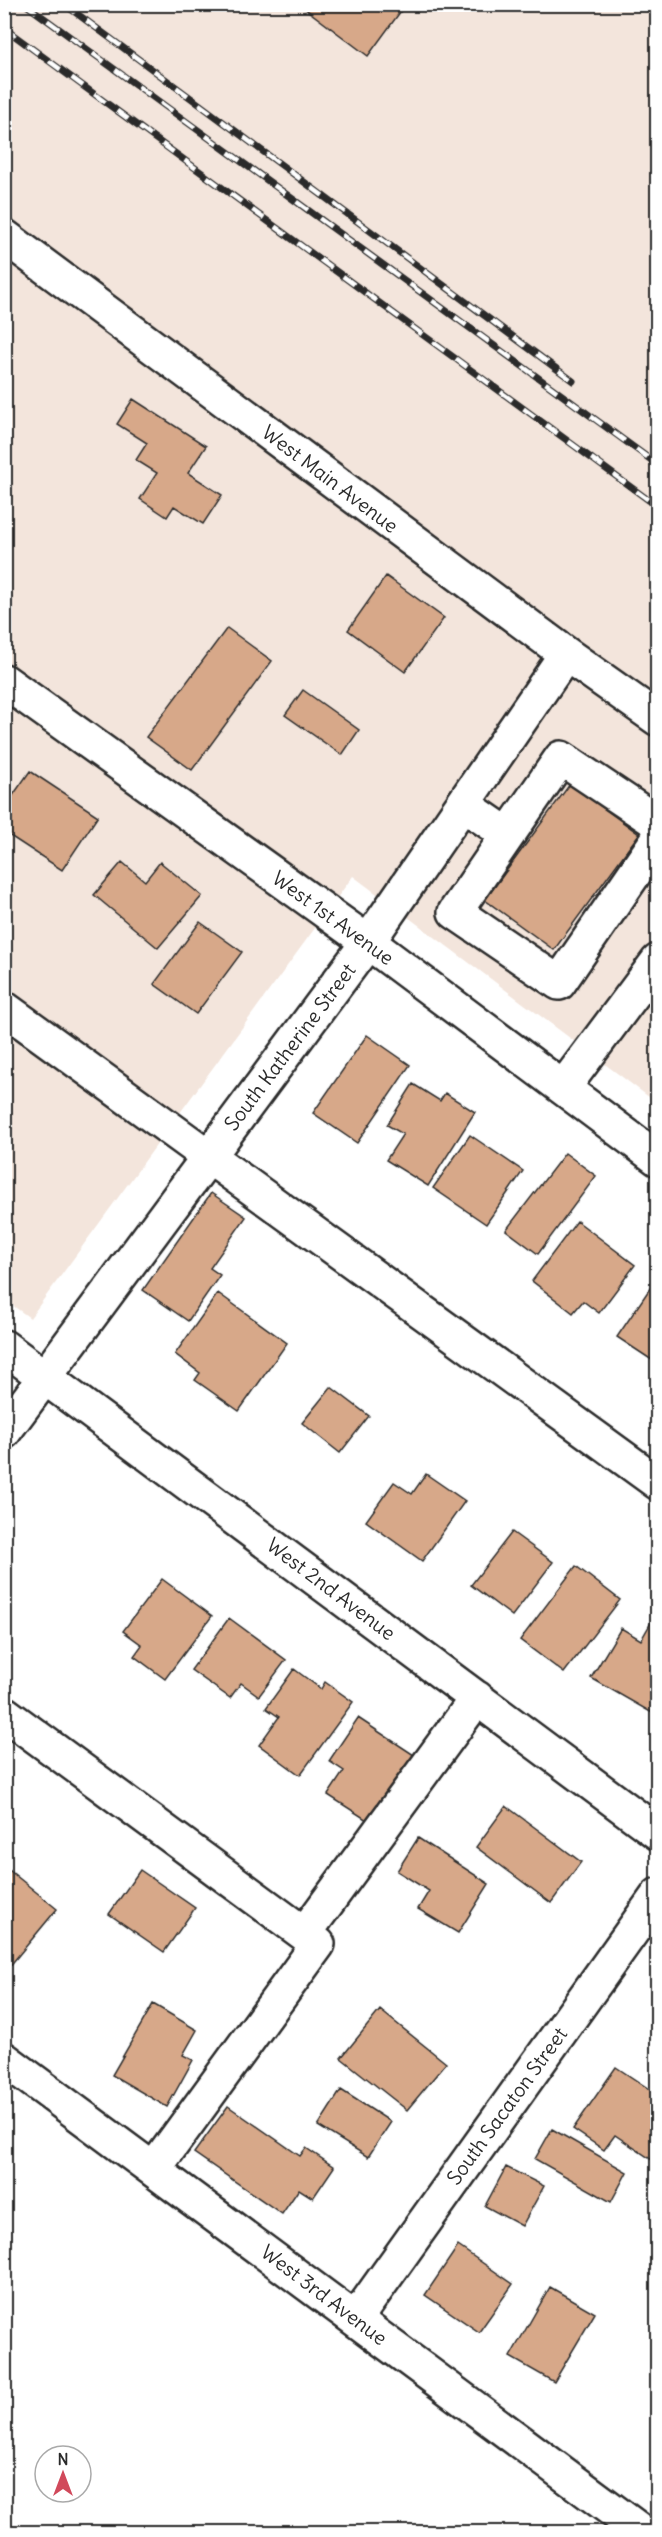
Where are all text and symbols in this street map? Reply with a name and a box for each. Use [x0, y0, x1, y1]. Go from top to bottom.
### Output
street label: West Main Avenue [257, 419, 403, 538]
street label: West 1st Avenue [268, 865, 399, 970]
street label: South Katherine Street [219, 958, 361, 1135]
street label: West 2nd Avenue [262, 1532, 401, 1645]
street label: South Sacaton Street [441, 2022, 572, 2189]
street label: West 3rd Avenue [256, 2239, 392, 2350]
north arrow [33, 2444, 93, 2504]
text: N [57, 2449, 69, 2469]

